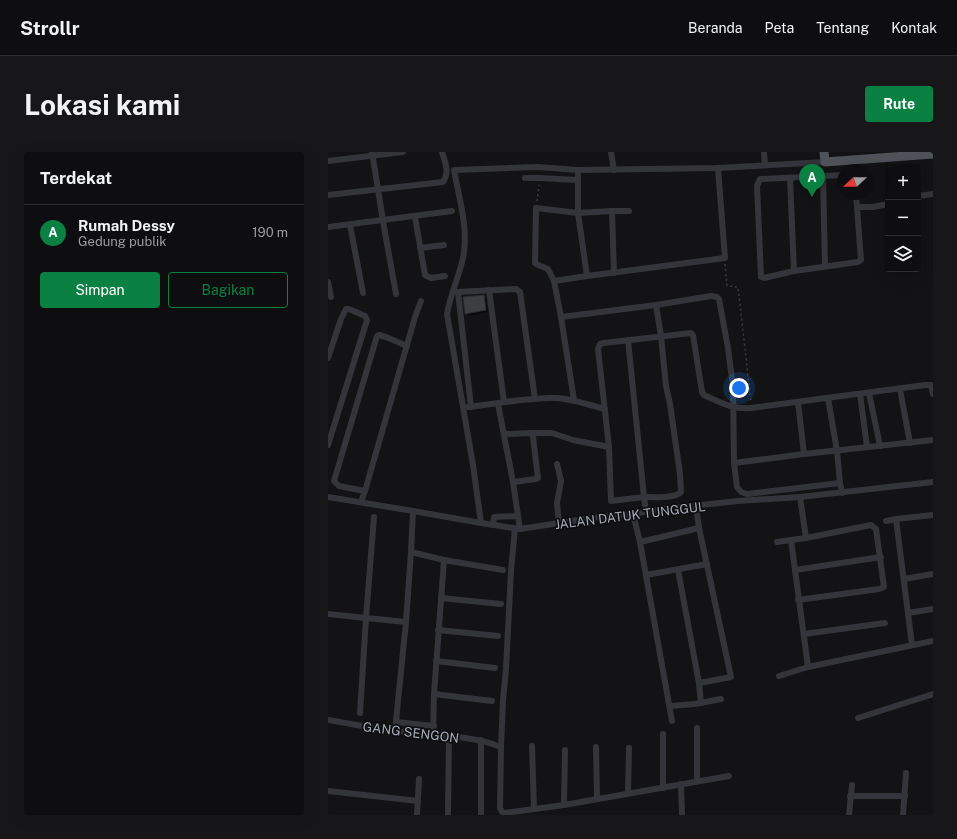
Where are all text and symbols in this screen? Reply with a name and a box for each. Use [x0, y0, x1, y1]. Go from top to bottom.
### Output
text: Strollr [20, 17, 79, 39]
text: Beranda [688, 20, 743, 36]
text: Peta [765, 20, 794, 36]
text: Tentang [816, 20, 869, 36]
text: Kontak [891, 20, 937, 36]
button: Rute [865, 86, 933, 122]
text: Lokasi kami [24, 88, 180, 121]
pin: A [799, 164, 825, 197]
north arrow [837, 164, 873, 200]
map controls [885, 164, 921, 272]
button: + [885, 164, 921, 200]
text: Terdekat [40, 168, 112, 188]
button: − [885, 200, 921, 236]
text: Rumah Dessy [78, 217, 175, 234]
text: A [48, 225, 58, 240]
text: 190 m [252, 225, 288, 240]
text: Gedung publik [78, 234, 167, 249]
button: layers [885, 236, 921, 272]
button: Simpan [40, 272, 160, 308]
button: Bagikan [168, 272, 288, 308]
your location [729, 378, 749, 398]
street label: JALAN DATUK TUNGGUL [554, 499, 706, 532]
street label: GANG SENGON [362, 719, 460, 746]

